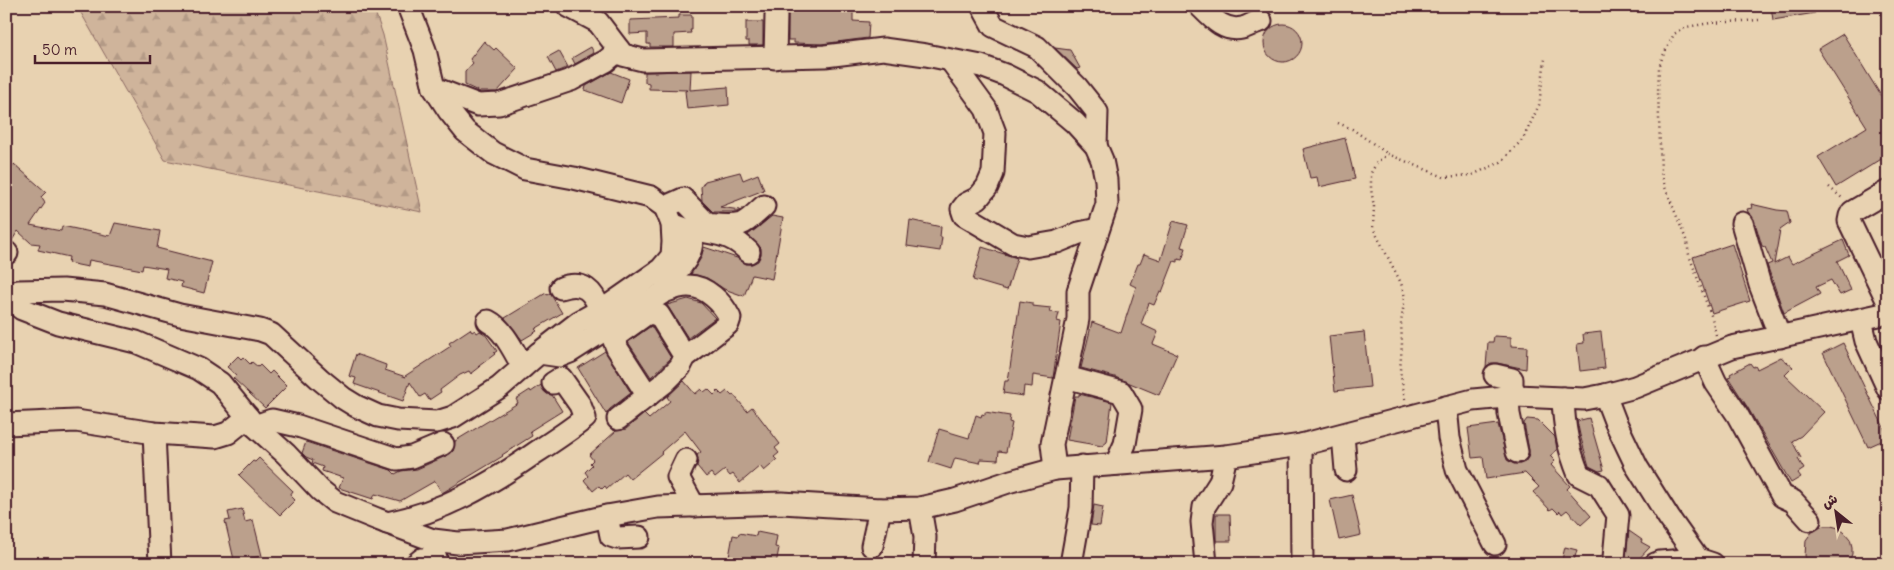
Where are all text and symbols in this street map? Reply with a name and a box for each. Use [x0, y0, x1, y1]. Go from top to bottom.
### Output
scale bar [35, 32, 150, 64]
text: 50 m [42, 40, 77, 59]
north arrow [1812, 488, 1862, 538]
text: ش [1818, 489, 1841, 512]

